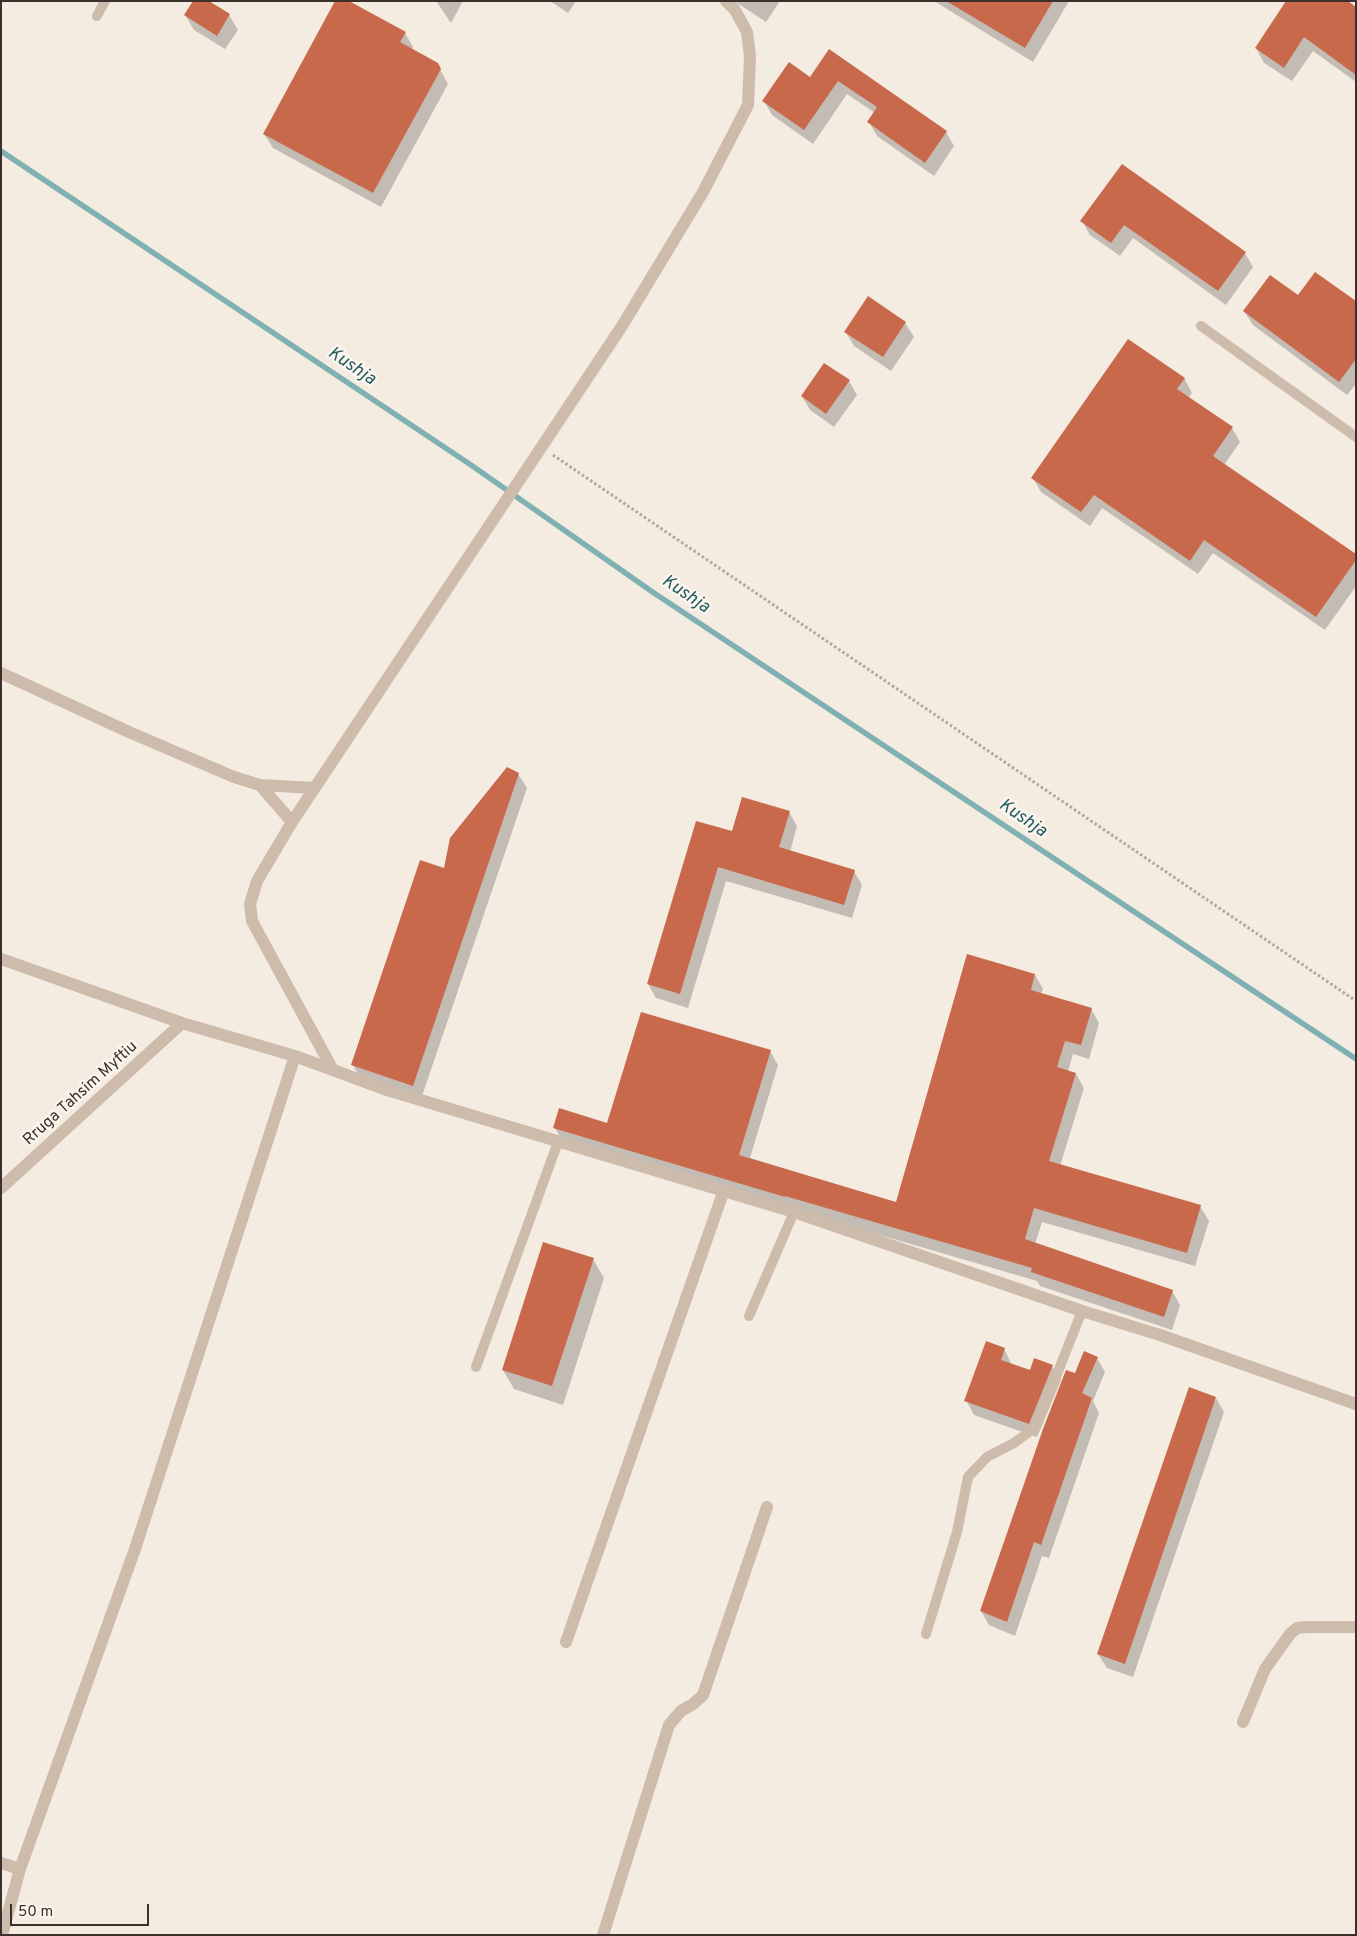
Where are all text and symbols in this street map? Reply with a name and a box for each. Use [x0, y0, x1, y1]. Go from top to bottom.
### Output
water label: Kushja [323, 343, 379, 391]
water label: Kushja [657, 571, 713, 619]
water label: Kushja [994, 795, 1050, 843]
street label: Rruga Tahsim Myftiu [20, 1038, 142, 1150]
scale bar [12, 1894, 151, 1926]
text: 50 m [18, 1903, 53, 1922]

